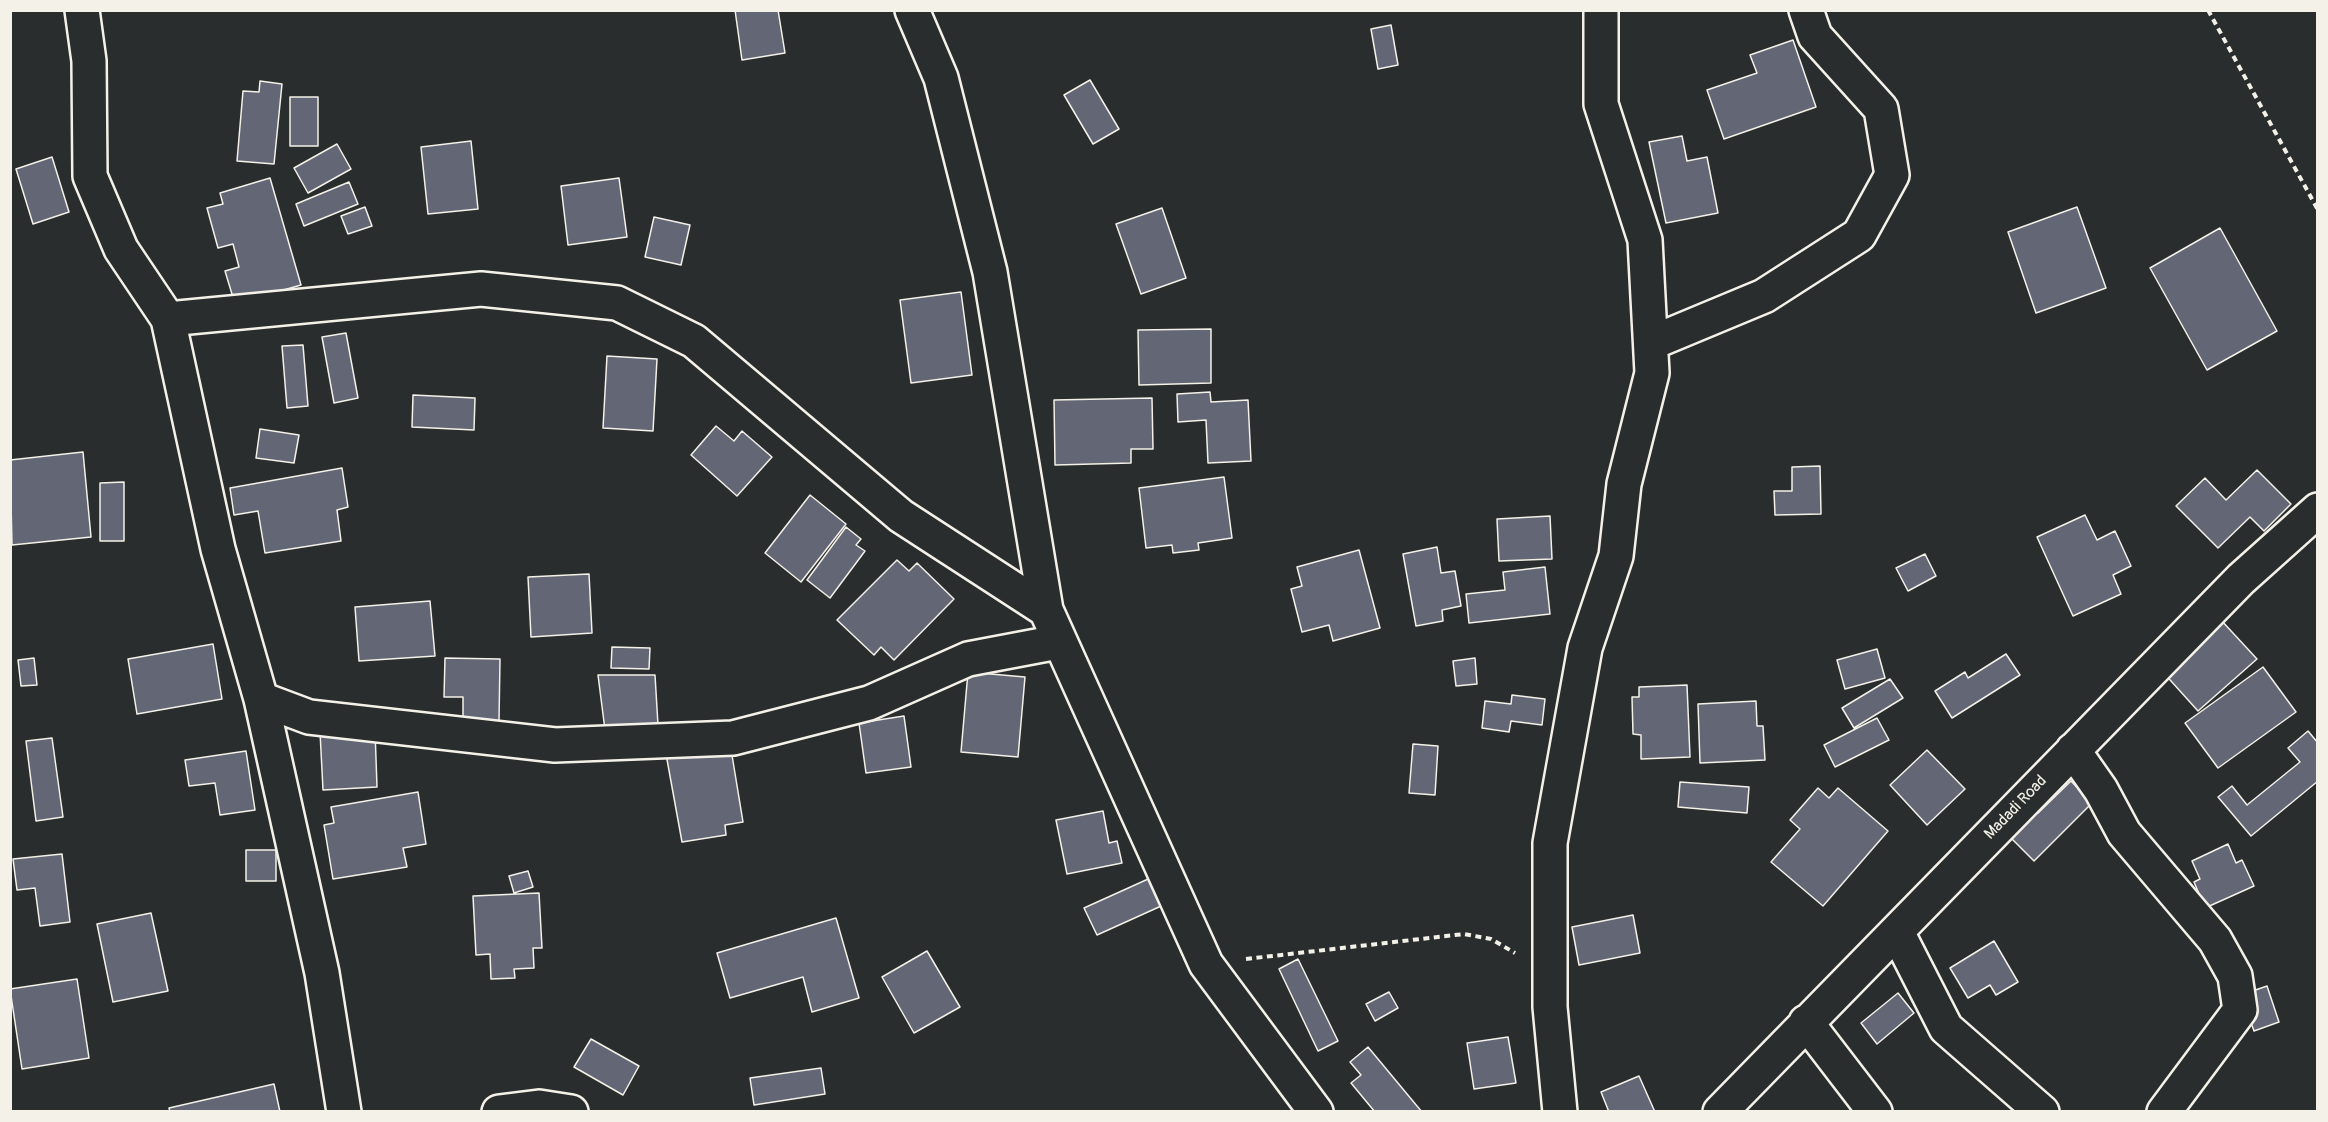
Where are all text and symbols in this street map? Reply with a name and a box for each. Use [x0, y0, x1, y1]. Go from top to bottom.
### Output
street label: Madadi Road [1981, 772, 2051, 844]

